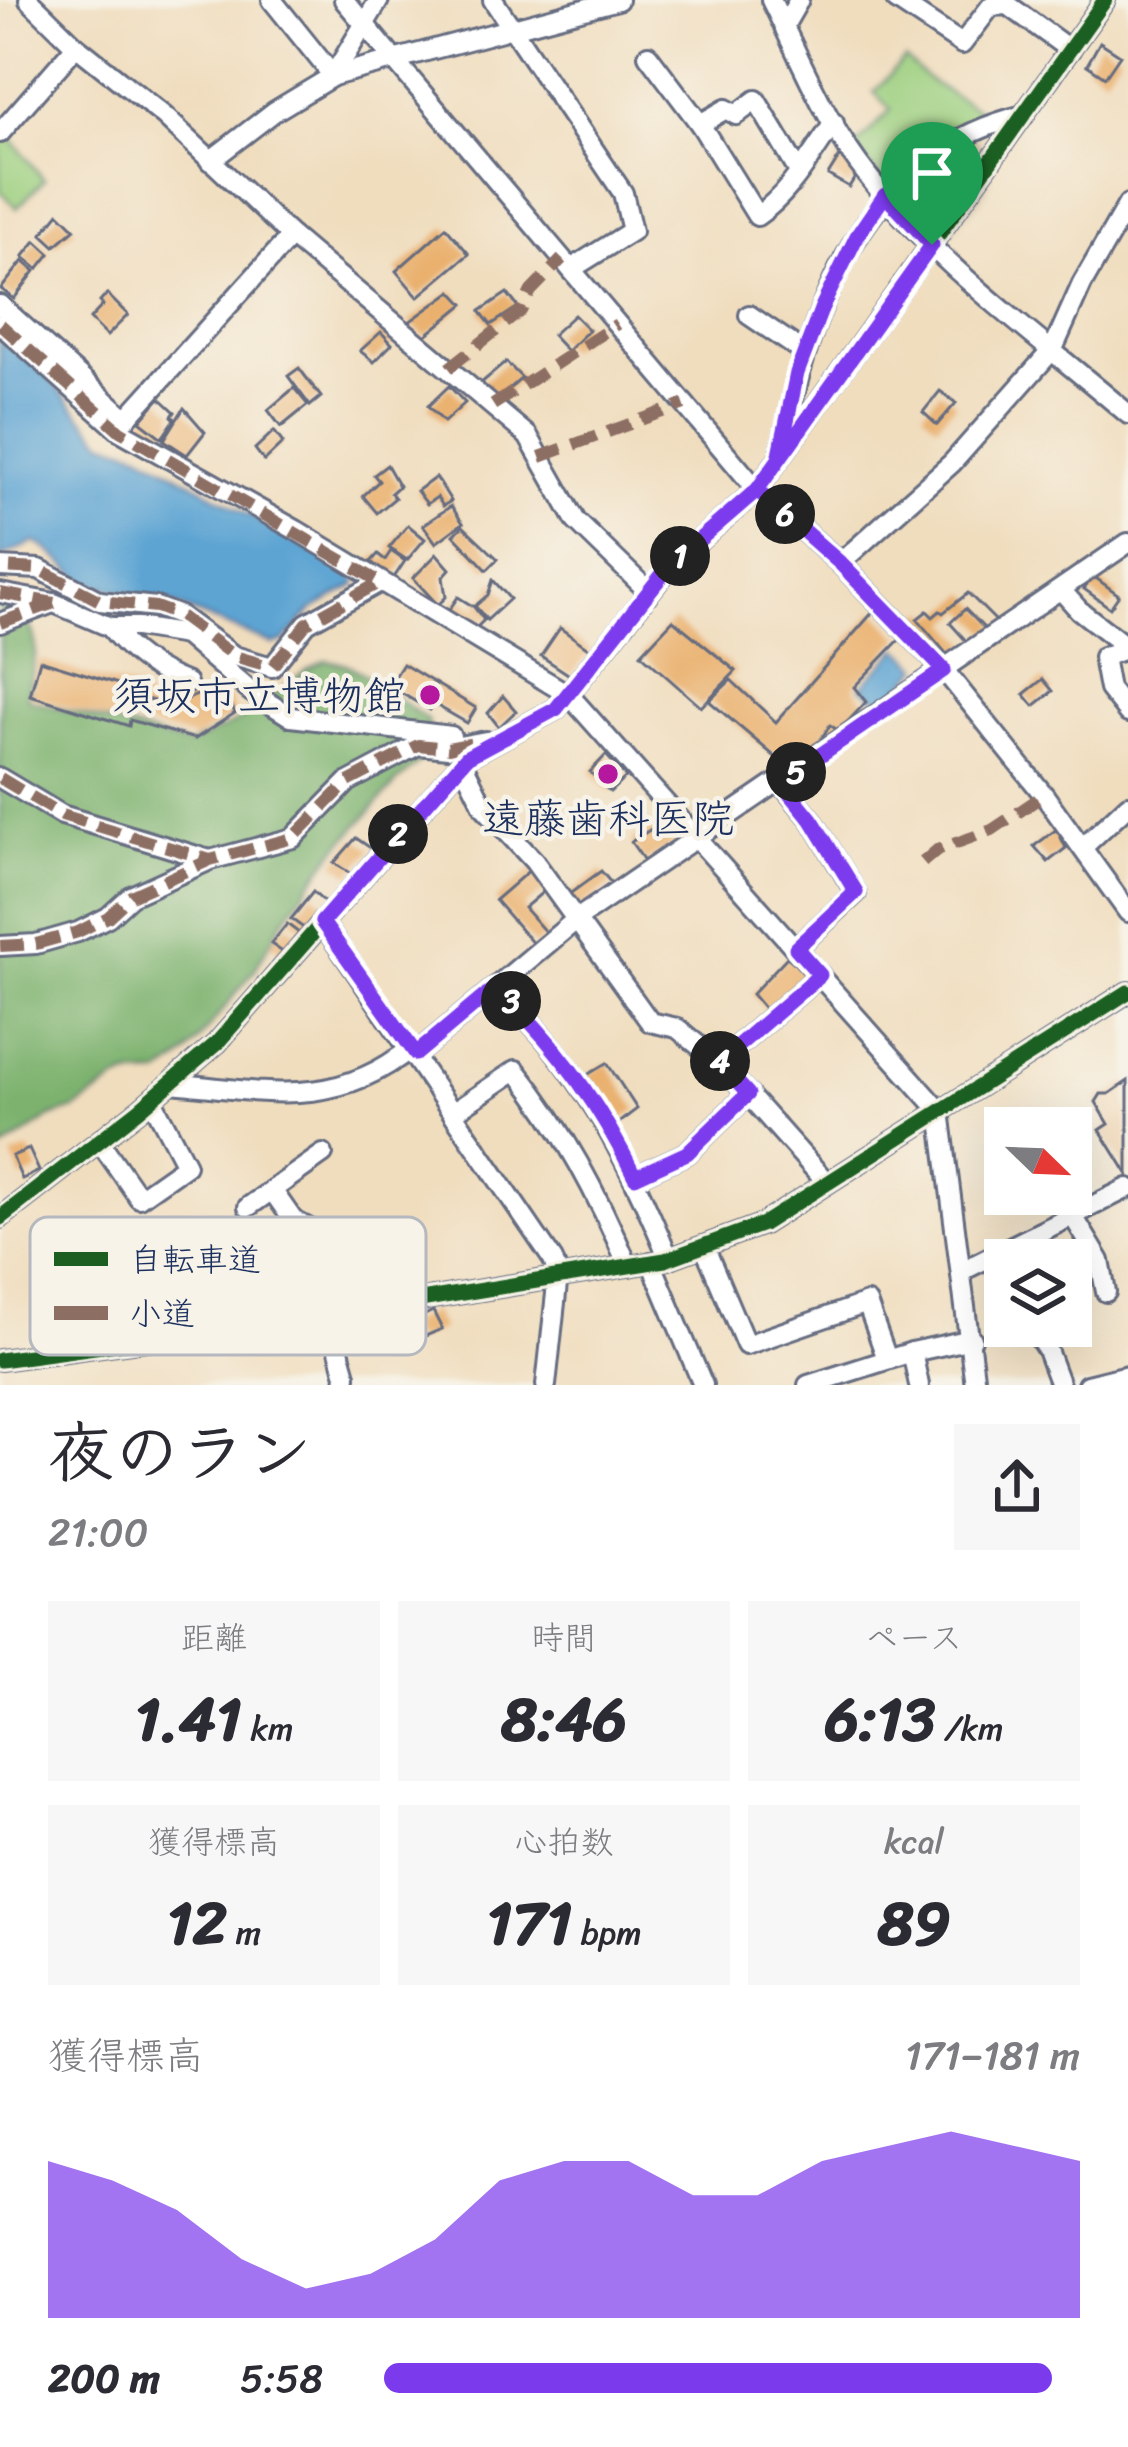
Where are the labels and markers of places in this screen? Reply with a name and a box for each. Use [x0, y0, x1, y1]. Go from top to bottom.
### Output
pin [881, 122, 983, 245]
pin: 6 [755, 484, 815, 544]
pin: 1 [650, 526, 710, 586]
place label: 須坂市立博物館 [112, 659, 406, 733]
marker: 須坂市立博物館 [417, 682, 443, 708]
pin: 5 [766, 742, 826, 802]
marker: 遠藤歯科医院 [595, 761, 621, 787]
place label: 遠藤歯科医院 [482, 782, 734, 856]
pin: 2 [368, 804, 428, 864]
pin: 3 [481, 971, 541, 1031]
pin: 4 [690, 1031, 750, 1091]

